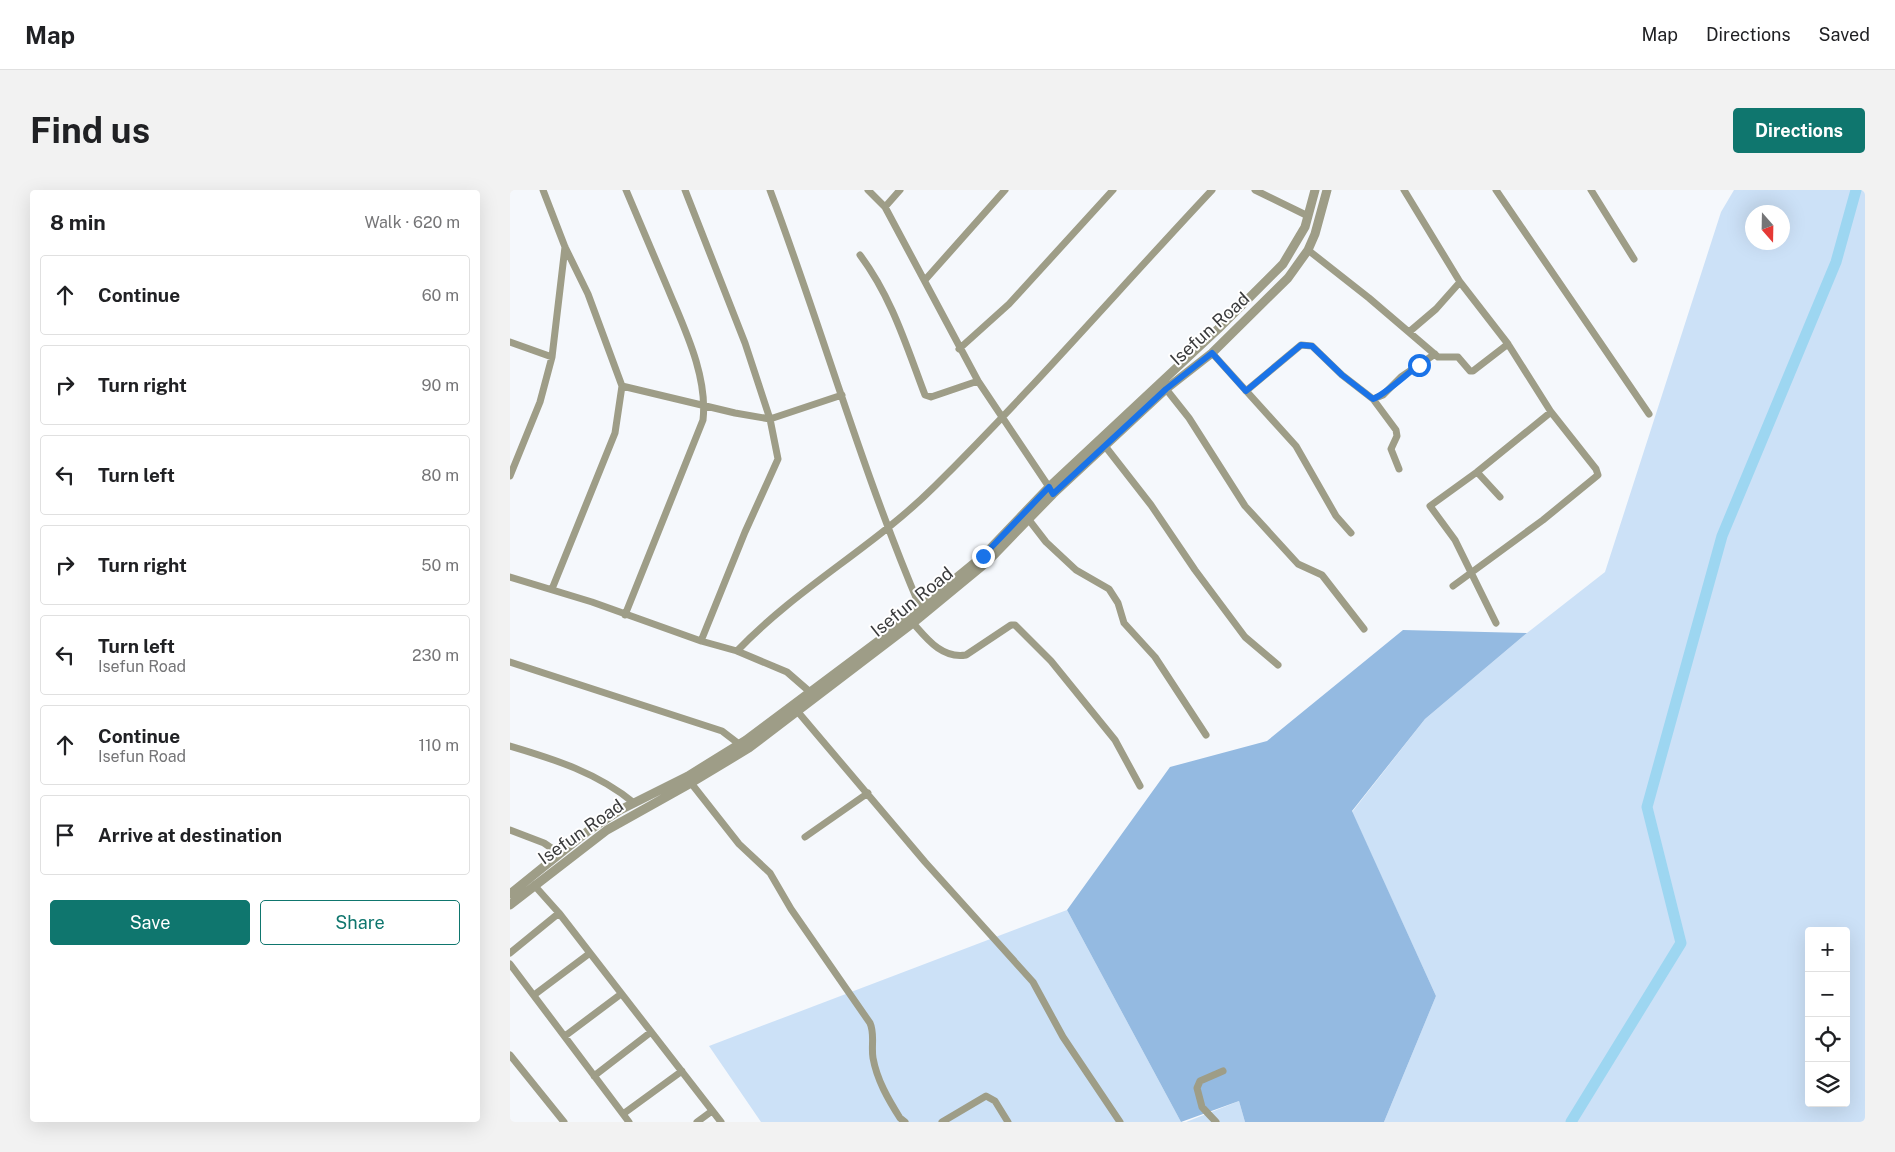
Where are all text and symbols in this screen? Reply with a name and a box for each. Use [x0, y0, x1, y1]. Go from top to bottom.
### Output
text: Map [25, 21, 75, 49]
text: Map [1641, 24, 1678, 45]
text: Directions [1706, 24, 1791, 45]
text: Saved [1819, 24, 1870, 45]
button: Directions [1733, 108, 1865, 153]
text: Find us [30, 110, 150, 151]
north arrow [1745, 205, 1790, 250]
text: 8 min [50, 210, 106, 235]
text: Walk · 620 m [364, 213, 460, 232]
icon: ahead [51, 281, 79, 309]
text: Continue [98, 284, 180, 306]
text: 60 m [422, 286, 459, 305]
street label: Isefun Road [1166, 288, 1254, 370]
route start [1408, 354, 1431, 377]
icon: right [51, 371, 79, 399]
text: Turn right [98, 374, 187, 396]
text: 90 m [422, 376, 459, 395]
icon: left [51, 461, 79, 489]
text: Turn left [98, 464, 175, 486]
text: 80 m [421, 466, 459, 485]
route end [972, 545, 995, 568]
icon: right [51, 551, 79, 579]
text: Turn right [98, 554, 187, 576]
text: 50 m [421, 556, 459, 575]
street label: Isefun Road [867, 562, 957, 641]
text: Turn left [98, 635, 175, 657]
icon: left [51, 641, 79, 669]
text: 230 m [412, 646, 459, 665]
text: Isefun Road [98, 657, 186, 676]
text: Continue [98, 725, 180, 747]
icon: ahead [51, 731, 79, 759]
text: 110 m [418, 736, 459, 755]
text: Isefun Road [98, 747, 186, 766]
street label: Isefun Road [534, 795, 627, 869]
icon: arrive [51, 821, 79, 849]
text: Arrive at destination [98, 824, 282, 846]
button: Save [50, 900, 250, 945]
button: Share [260, 900, 460, 945]
map controls [1805, 927, 1850, 1107]
button: + [1805, 927, 1850, 972]
button: − [1805, 972, 1850, 1017]
button: locate [1805, 1017, 1850, 1062]
button: layers [1805, 1062, 1850, 1107]

